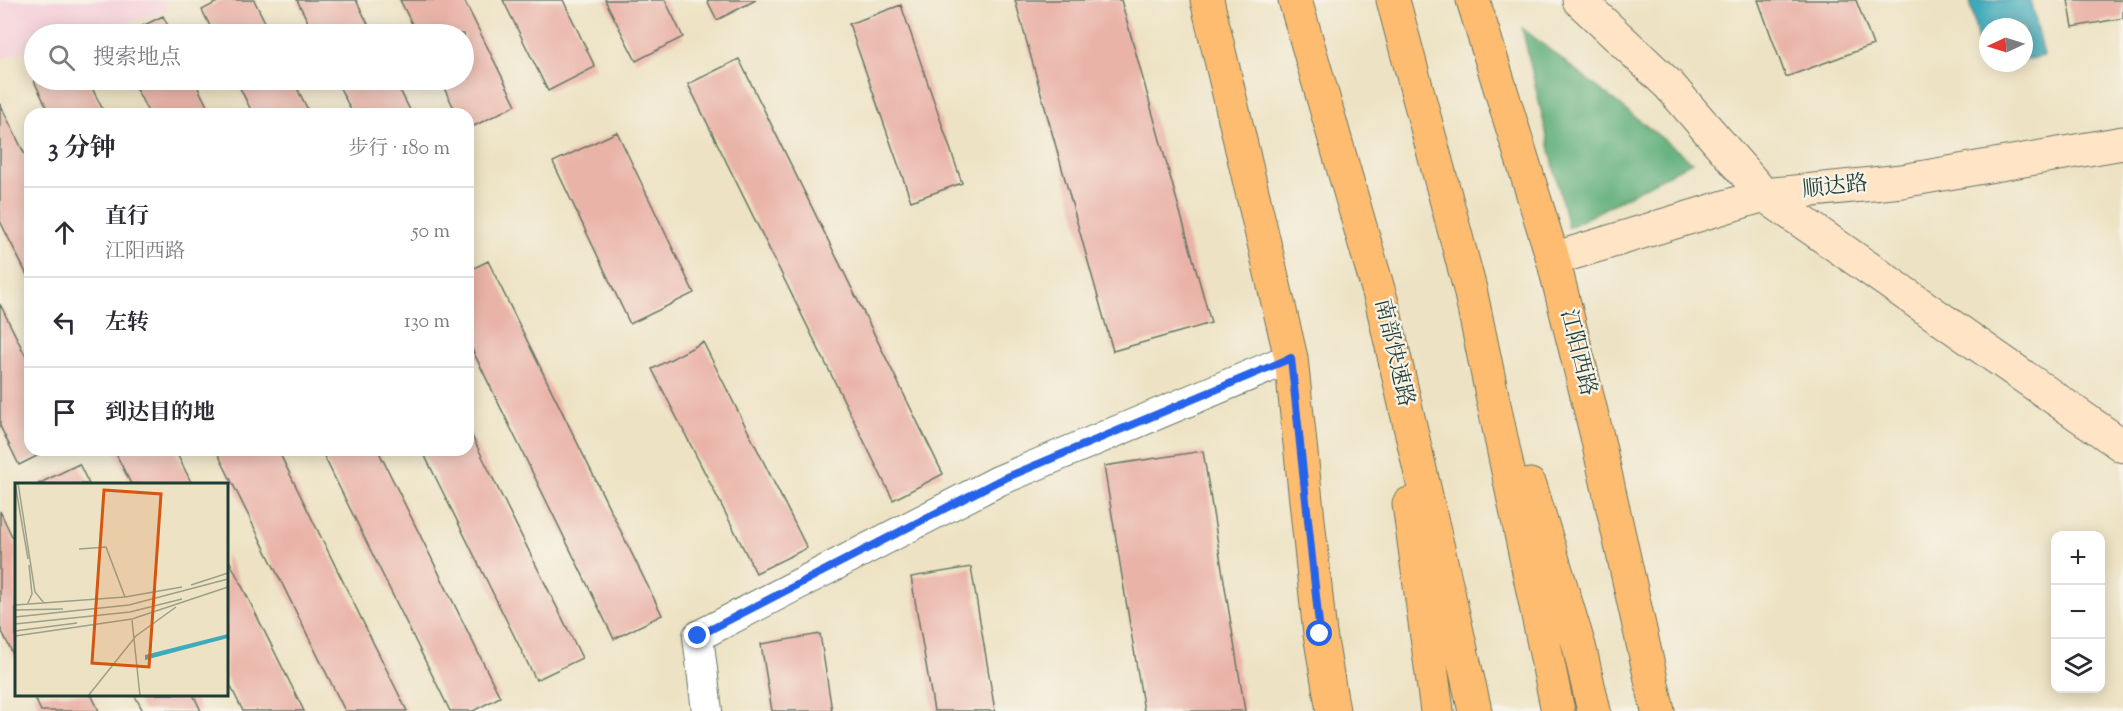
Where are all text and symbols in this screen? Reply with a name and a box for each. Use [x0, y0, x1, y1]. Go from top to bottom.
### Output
north arrow [1979, 18, 2033, 72]
search box [24, 24, 474, 90]
icon: search [45, 41, 78, 74]
text: 搜索地点 [93, 43, 181, 75]
text: 3 分钟 [48, 131, 116, 168]
text: 步行 · 180 m [348, 135, 450, 164]
street label: 顺达路 [1801, 169, 1869, 207]
text: 直行 [105, 202, 149, 234]
icon: ahead [48, 216, 81, 249]
text: 50 m [412, 218, 450, 247]
text: 江阳西路 [105, 238, 185, 267]
street label: 南部快速路 [1365, 296, 1421, 410]
icon: left [48, 306, 81, 339]
street label: 江阳西路 [1551, 306, 1603, 400]
text: 左转 [105, 308, 149, 340]
text: 130 m [404, 308, 450, 337]
icon: arrive [48, 396, 81, 429]
text: 到达目的地 [105, 398, 215, 430]
inset map [15, 483, 228, 696]
map controls [2051, 531, 2105, 693]
button: + [2051, 531, 2105, 585]
button: − [2051, 585, 2105, 639]
route start [1306, 620, 1332, 646]
route end [684, 622, 710, 648]
button: layers [2051, 639, 2105, 693]

